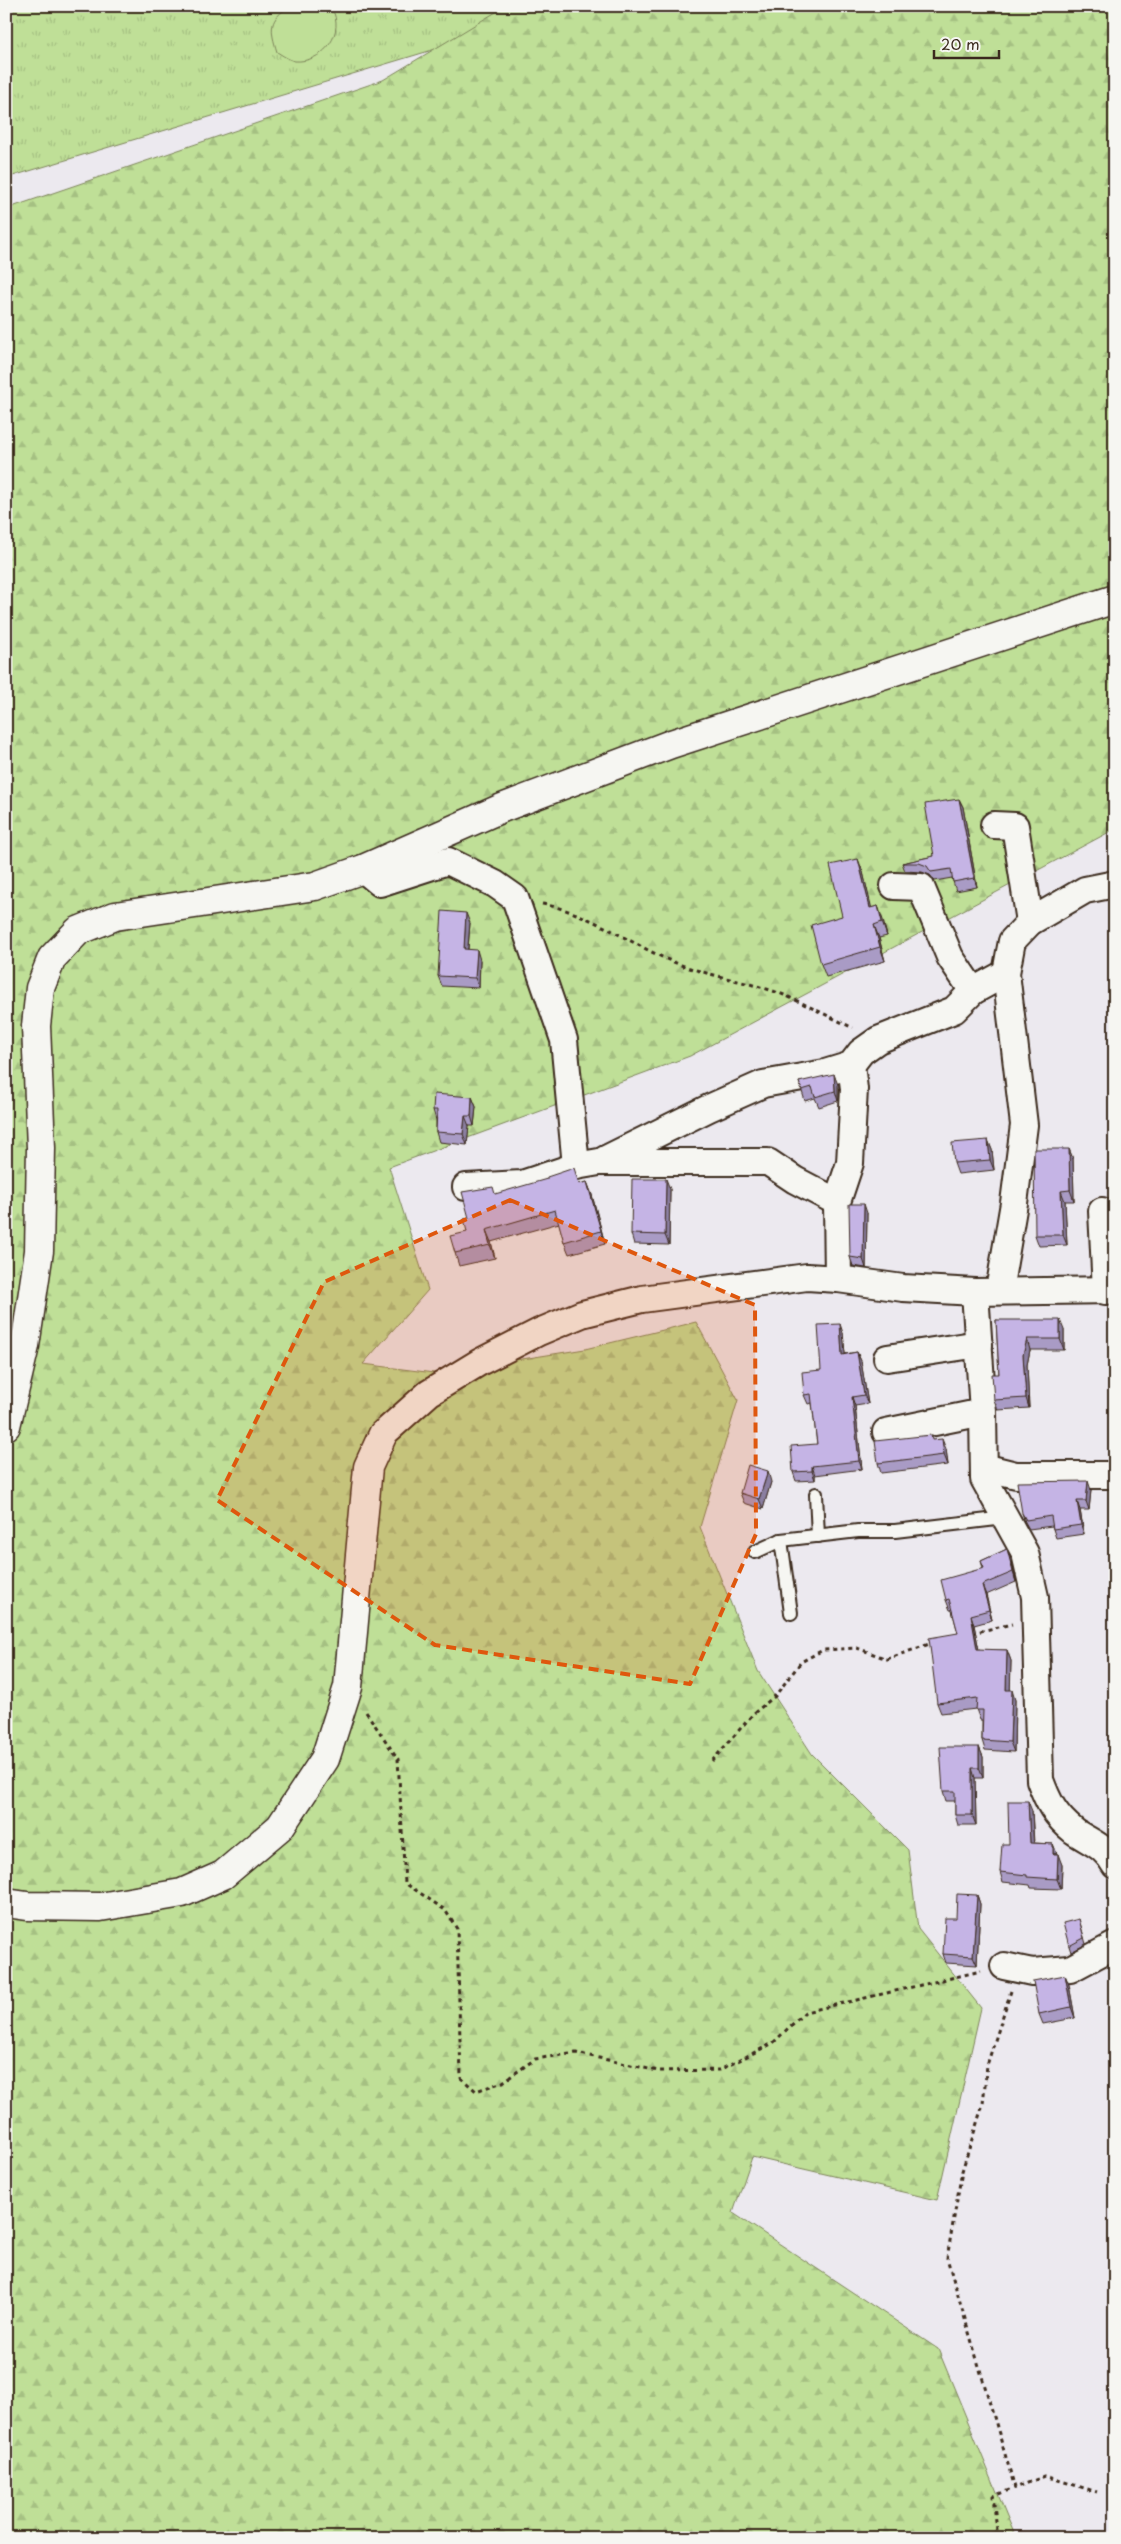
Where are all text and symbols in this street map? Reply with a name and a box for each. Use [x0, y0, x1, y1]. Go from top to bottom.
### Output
scale bar [934, 28, 998, 60]
text: 20 m [941, 32, 980, 55]

